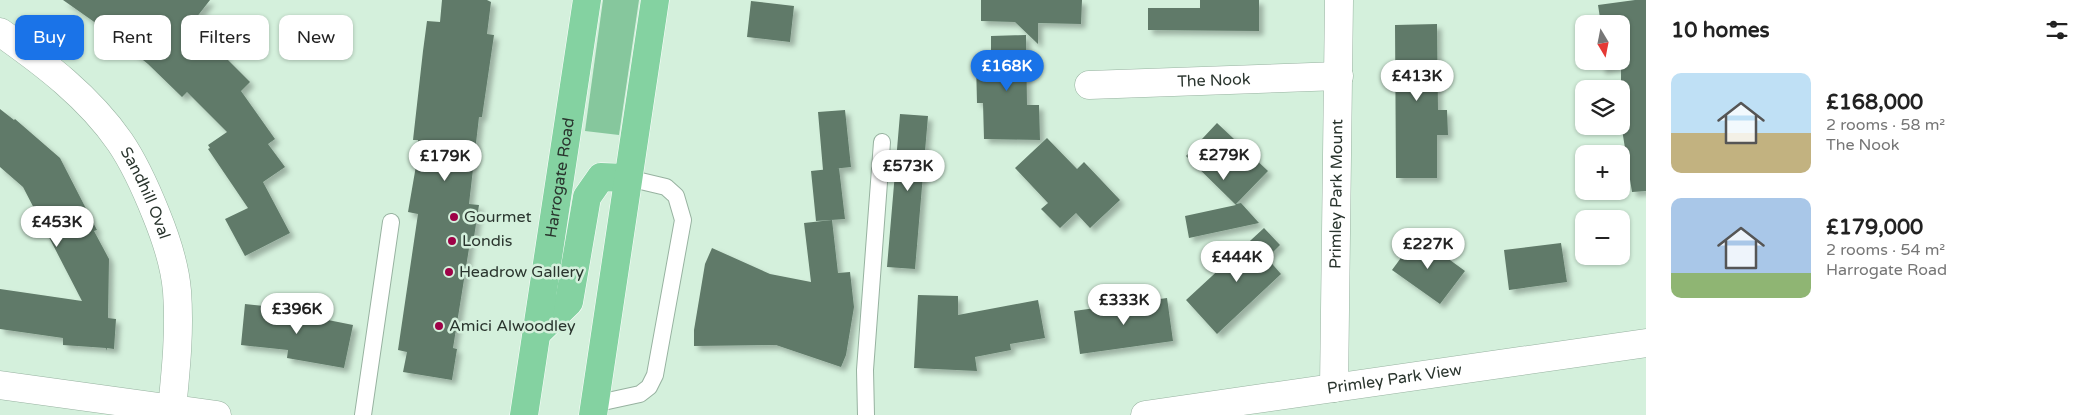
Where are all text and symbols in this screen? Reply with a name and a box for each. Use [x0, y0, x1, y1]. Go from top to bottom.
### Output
chip: Buy [15, 15, 84, 60]
chip: Rent [94, 15, 171, 60]
chip: Filters [181, 15, 269, 60]
chip: New [279, 15, 353, 60]
north arrow [1575, 15, 1630, 70]
map controls [1575, 15, 1630, 265]
icon: filters [2043, 16, 2071, 44]
text: 10 homes [1671, 18, 1770, 43]
pin: £168K [972, 49, 1042, 92]
text: £168K [982, 56, 1032, 76]
pin: £413K [1382, 59, 1452, 102]
text: £413K [1392, 66, 1442, 86]
street label: The Nook [1177, 69, 1251, 92]
button: layers [1575, 80, 1630, 135]
text: £168,000 [1826, 90, 1923, 115]
icon: home [1711, 93, 1771, 153]
text: 2 rooms · 58 m² [1826, 115, 1945, 135]
street label: Harrogate Road [541, 116, 579, 239]
street label: Primley Park Mount [1326, 119, 1347, 269]
text: The Nook [1826, 135, 1899, 155]
pin: £279K [1189, 138, 1259, 181]
pin: £179K [410, 140, 480, 182]
street label: Sandhill Oval [116, 143, 175, 242]
text: £279K [1199, 145, 1249, 165]
button: + [1575, 145, 1630, 200]
text: £179K [420, 146, 470, 166]
pin: £573K [873, 150, 943, 192]
text: £573K [883, 156, 933, 176]
pin: £453K [22, 206, 92, 248]
place label: Gourmet [464, 207, 532, 227]
button: − [1575, 210, 1630, 265]
marker: Gourmet [448, 211, 460, 223]
text: £453K [32, 212, 82, 232]
text: £179,000 [1826, 215, 1923, 240]
icon: home [1711, 218, 1771, 278]
pin: £227K [1393, 228, 1463, 270]
place label: Londis [462, 231, 512, 251]
text: £227K [1403, 234, 1453, 254]
marker: Londis [446, 235, 458, 247]
pin: £444K [1202, 240, 1272, 283]
text: 2 rooms · 54 m² [1826, 240, 1945, 260]
text: £444K [1212, 247, 1262, 267]
text: Harrogate Road [1826, 260, 1947, 280]
place label: Headrow Gallery [459, 262, 585, 282]
marker: Headrow Gallery [443, 266, 455, 278]
pin: £333K [1089, 284, 1159, 326]
text: £333K [1099, 290, 1149, 310]
pin: £396K [262, 292, 332, 335]
text: £396K [272, 299, 322, 319]
place label: Amici Alwoodley [449, 316, 576, 336]
marker: Amici Alwoodley [433, 320, 445, 332]
street label: Primley Park View [1326, 360, 1464, 399]

